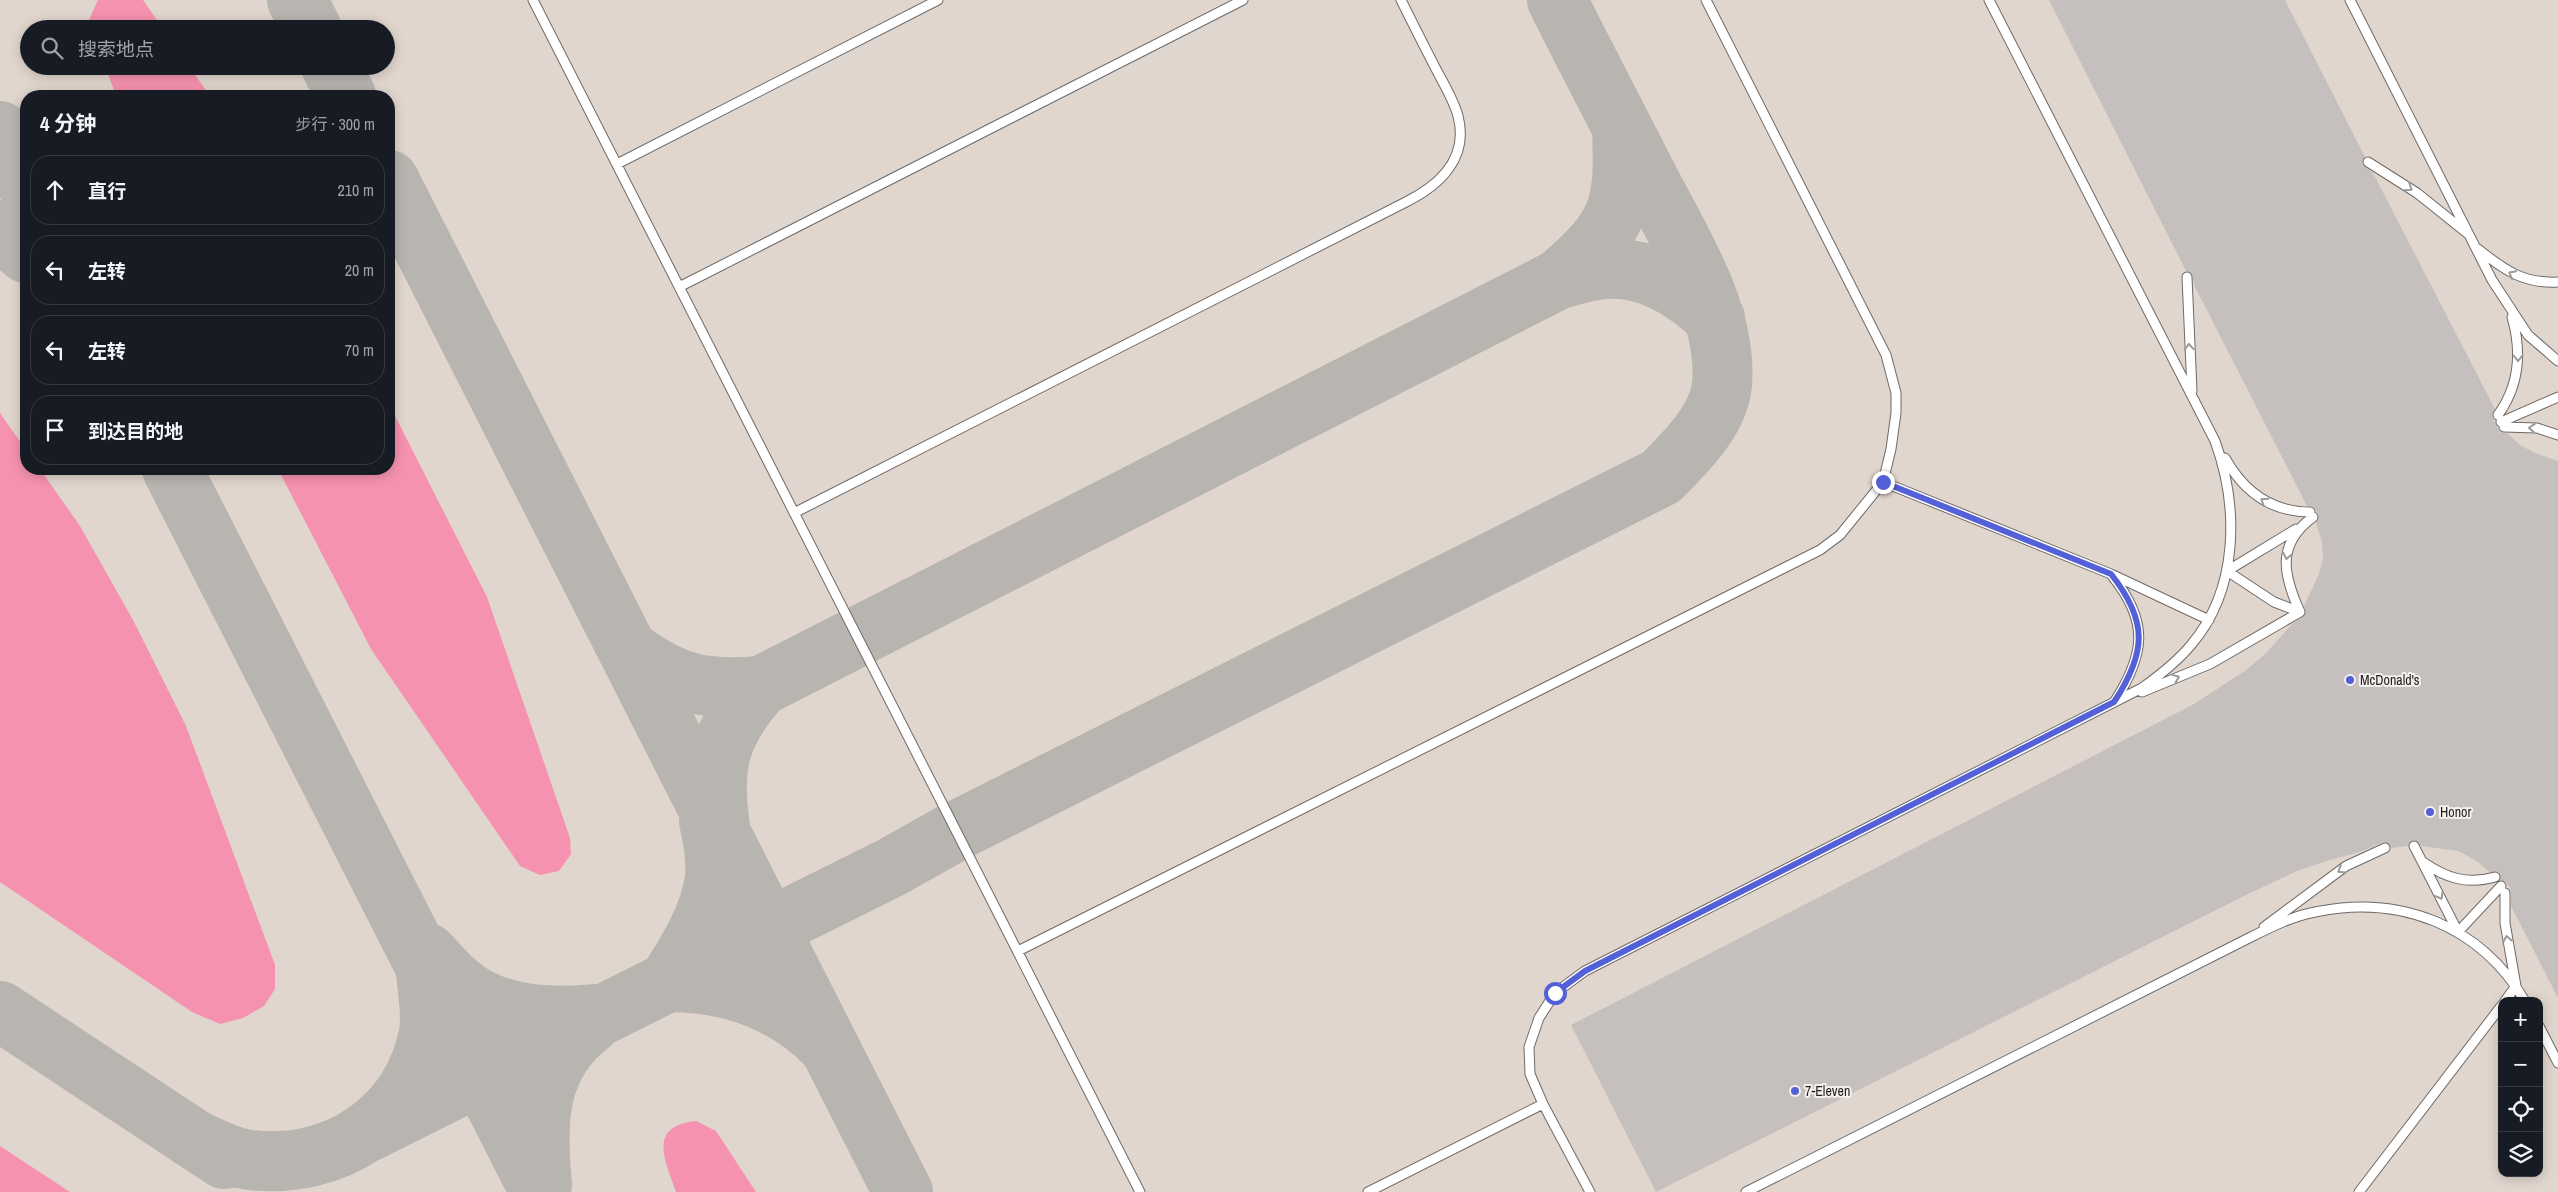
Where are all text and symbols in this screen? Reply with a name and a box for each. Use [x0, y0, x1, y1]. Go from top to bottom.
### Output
search box [20, 20, 395, 75]
icon: search [38, 34, 66, 62]
text: 搜索地点 [78, 36, 154, 62]
text: 4 分钟 [40, 109, 96, 138]
text: 步行 · 300 m [296, 113, 375, 135]
icon: ahead [41, 176, 69, 204]
text: 直行 [88, 178, 126, 204]
text: 210 m [338, 179, 374, 201]
one-way arrow [2403, 182, 2412, 191]
icon: left [41, 256, 69, 284]
text: 左转 [88, 258, 126, 284]
text: 20 m [345, 259, 374, 281]
one-way arrow [2508, 270, 2517, 280]
icon: left [41, 336, 69, 364]
text: 左转 [88, 338, 126, 364]
text: 70 m [345, 339, 374, 361]
one-way arrow [2183, 343, 2194, 351]
one-way arrow [2513, 354, 2523, 362]
icon: arrive [41, 416, 69, 444]
text: 到达目的地 [88, 418, 183, 444]
one-way arrow [2527, 423, 2535, 434]
route end [1872, 471, 1895, 494]
one-way arrow [2260, 497, 2269, 507]
one-way arrow [2283, 551, 2293, 560]
place label: McDonald's [2360, 671, 2420, 689]
one-way arrow [2171, 674, 2180, 685]
marker: McDonald's [2344, 674, 2356, 686]
place label: Honor [2440, 803, 2471, 821]
marker: Honor [2424, 806, 2436, 818]
one-way arrow [2337, 863, 2346, 873]
one-way arrow [2434, 891, 2444, 900]
one-way arrow [2503, 935, 2513, 944]
route start [1544, 982, 1567, 1005]
map controls [2498, 997, 2543, 1177]
button: + [2498, 997, 2543, 1042]
button: − [2498, 1042, 2543, 1087]
place label: 7-Eleven [1805, 1082, 1850, 1100]
marker: 7-Eleven [1789, 1085, 1801, 1097]
button: locate [2498, 1087, 2543, 1132]
button: layers [2498, 1132, 2543, 1177]

